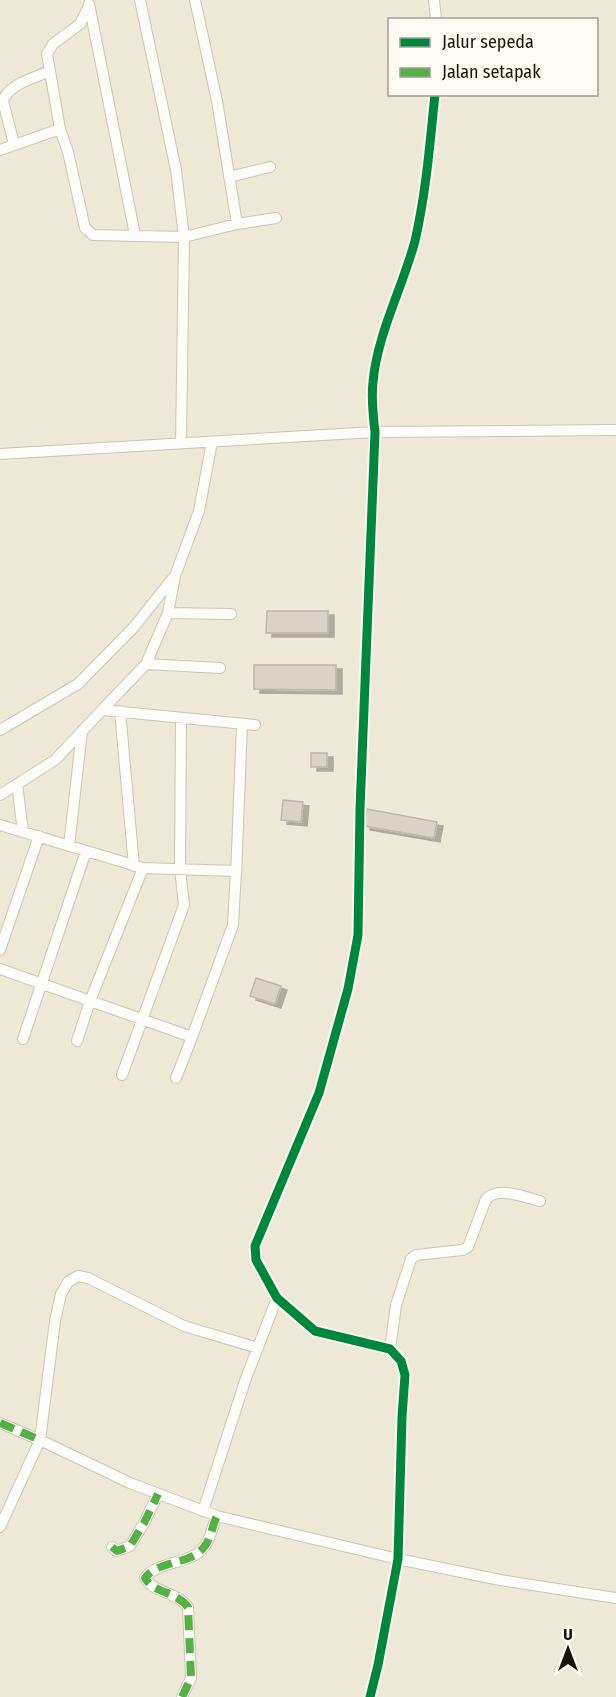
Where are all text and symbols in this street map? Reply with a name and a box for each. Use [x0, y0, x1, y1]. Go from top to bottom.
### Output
legend [388, 18, 598, 96]
text: Jalur sepeda [442, 31, 534, 53]
text: Jalan setapak [442, 61, 541, 83]
north arrow [538, 1619, 598, 1679]
text: U [563, 1625, 573, 1644]

